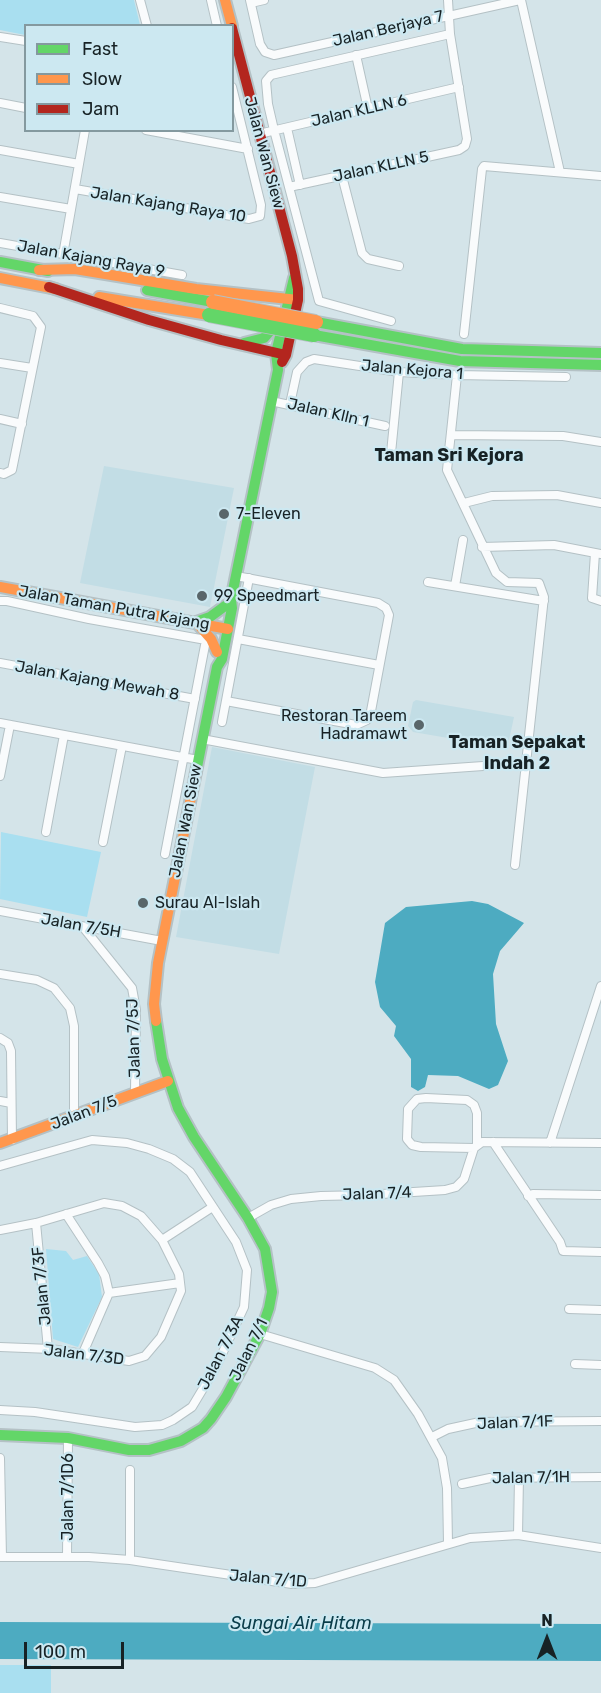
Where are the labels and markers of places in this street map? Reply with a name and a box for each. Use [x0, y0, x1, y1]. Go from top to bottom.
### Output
place label: 7-Eleven [236, 504, 301, 524]
marker: 7-Eleven [217, 507, 231, 521]
place label: 99 Speedmart [214, 586, 319, 606]
marker: 99 Speedmart [195, 589, 209, 603]
place label: Restoran Tareem Hadramawt [281, 706, 407, 744]
marker: Restoran Tareem Hadramawt [412, 718, 426, 732]
place label: Surau Al-Islah [155, 893, 260, 913]
marker: Surau Al-Islah [136, 896, 150, 910]

